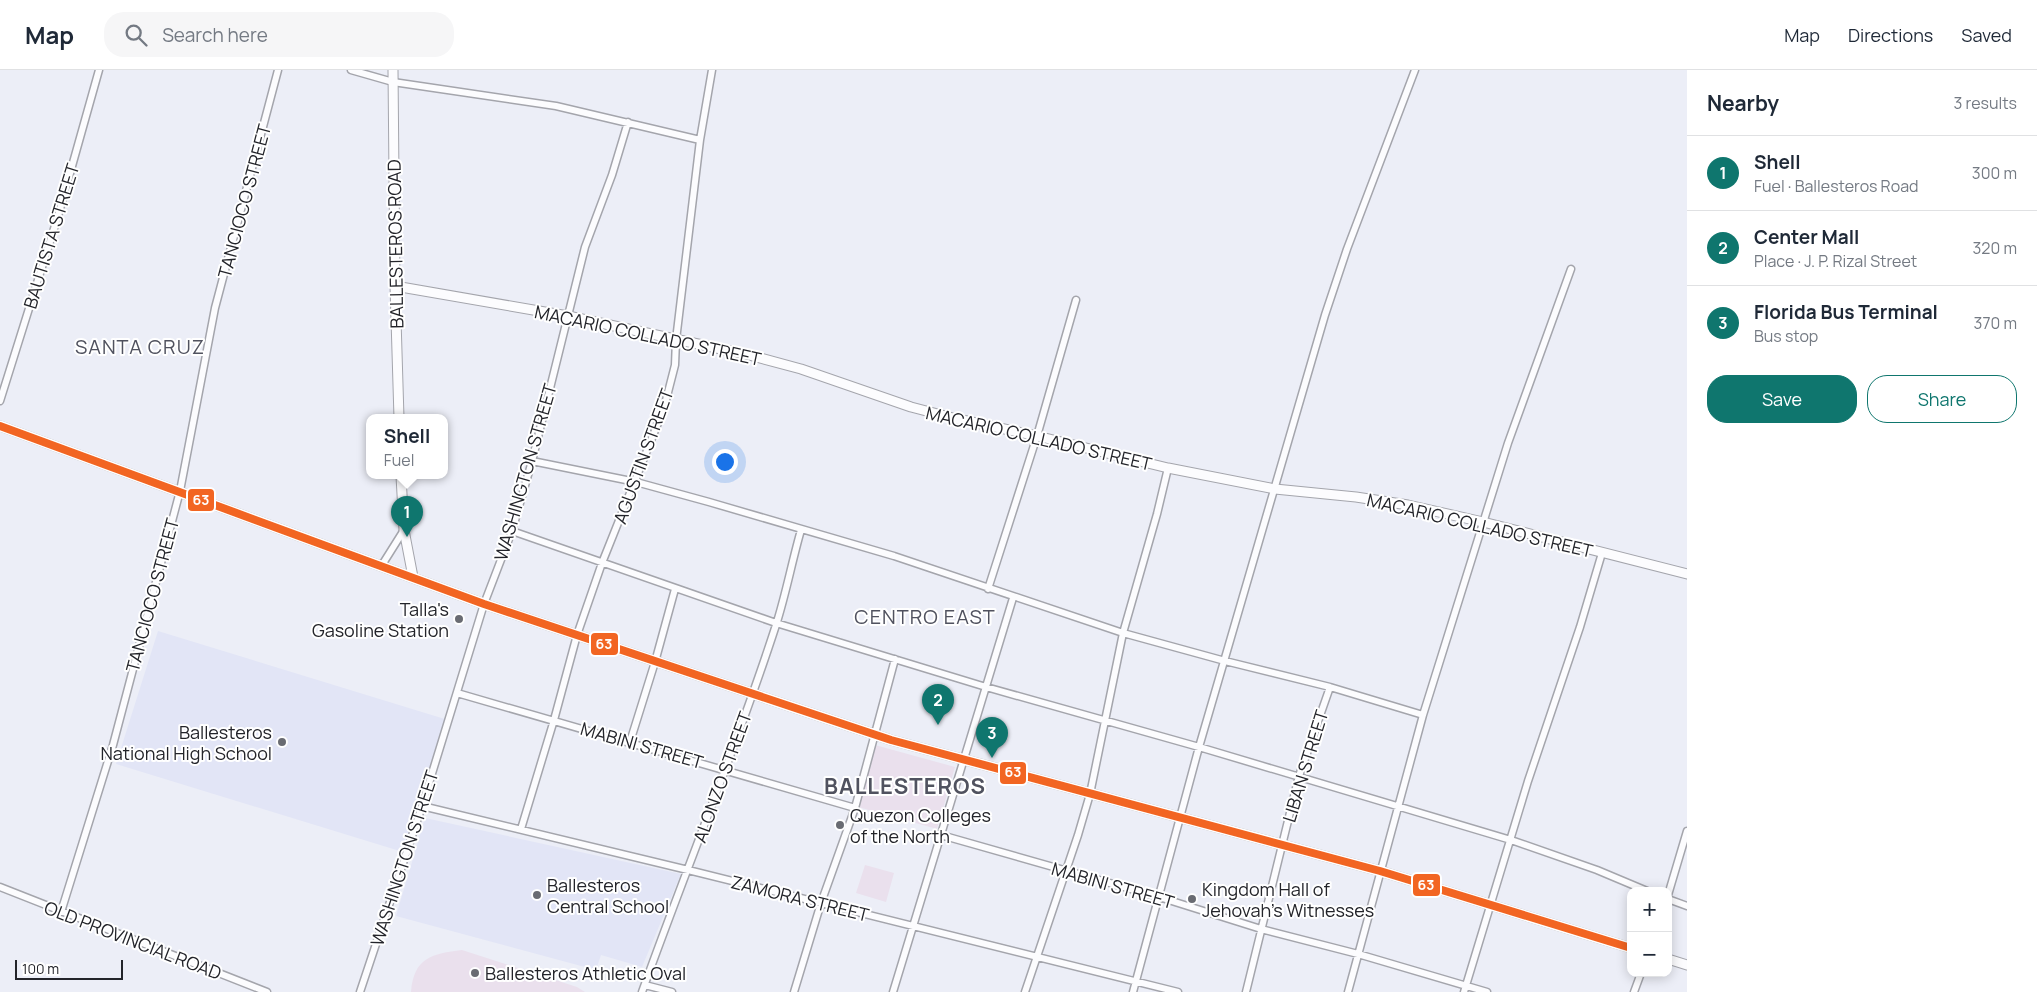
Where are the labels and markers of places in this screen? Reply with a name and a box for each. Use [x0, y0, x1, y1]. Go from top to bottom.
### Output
pin: 1 [391, 496, 423, 537]
place label: Talla's Gasoline Station [312, 597, 449, 642]
marker: Talla's Gasoline Station [453, 613, 465, 625]
pin: 2 [922, 684, 954, 725]
pin: 3 [976, 717, 1008, 758]
place label: Ballesteros National High School [100, 720, 272, 765]
marker: Ballesteros National High School [276, 736, 288, 748]
place label: Quezon Colleges of the North [850, 803, 991, 848]
marker: Quezon Colleges of the North [834, 819, 846, 831]
place label: Ballesteros Central School [547, 873, 669, 918]
place label: Kingdom Hall of Jehovah's Witnesses [1202, 877, 1374, 922]
marker: Ballesteros Central School [531, 889, 543, 901]
marker: Kingdom Hall of Jehovah's Witnesses [1186, 893, 1198, 905]
place label: Ballesteros Athletic Oval [485, 961, 686, 985]
marker: Ballesteros Athletic Oval [469, 967, 481, 979]

